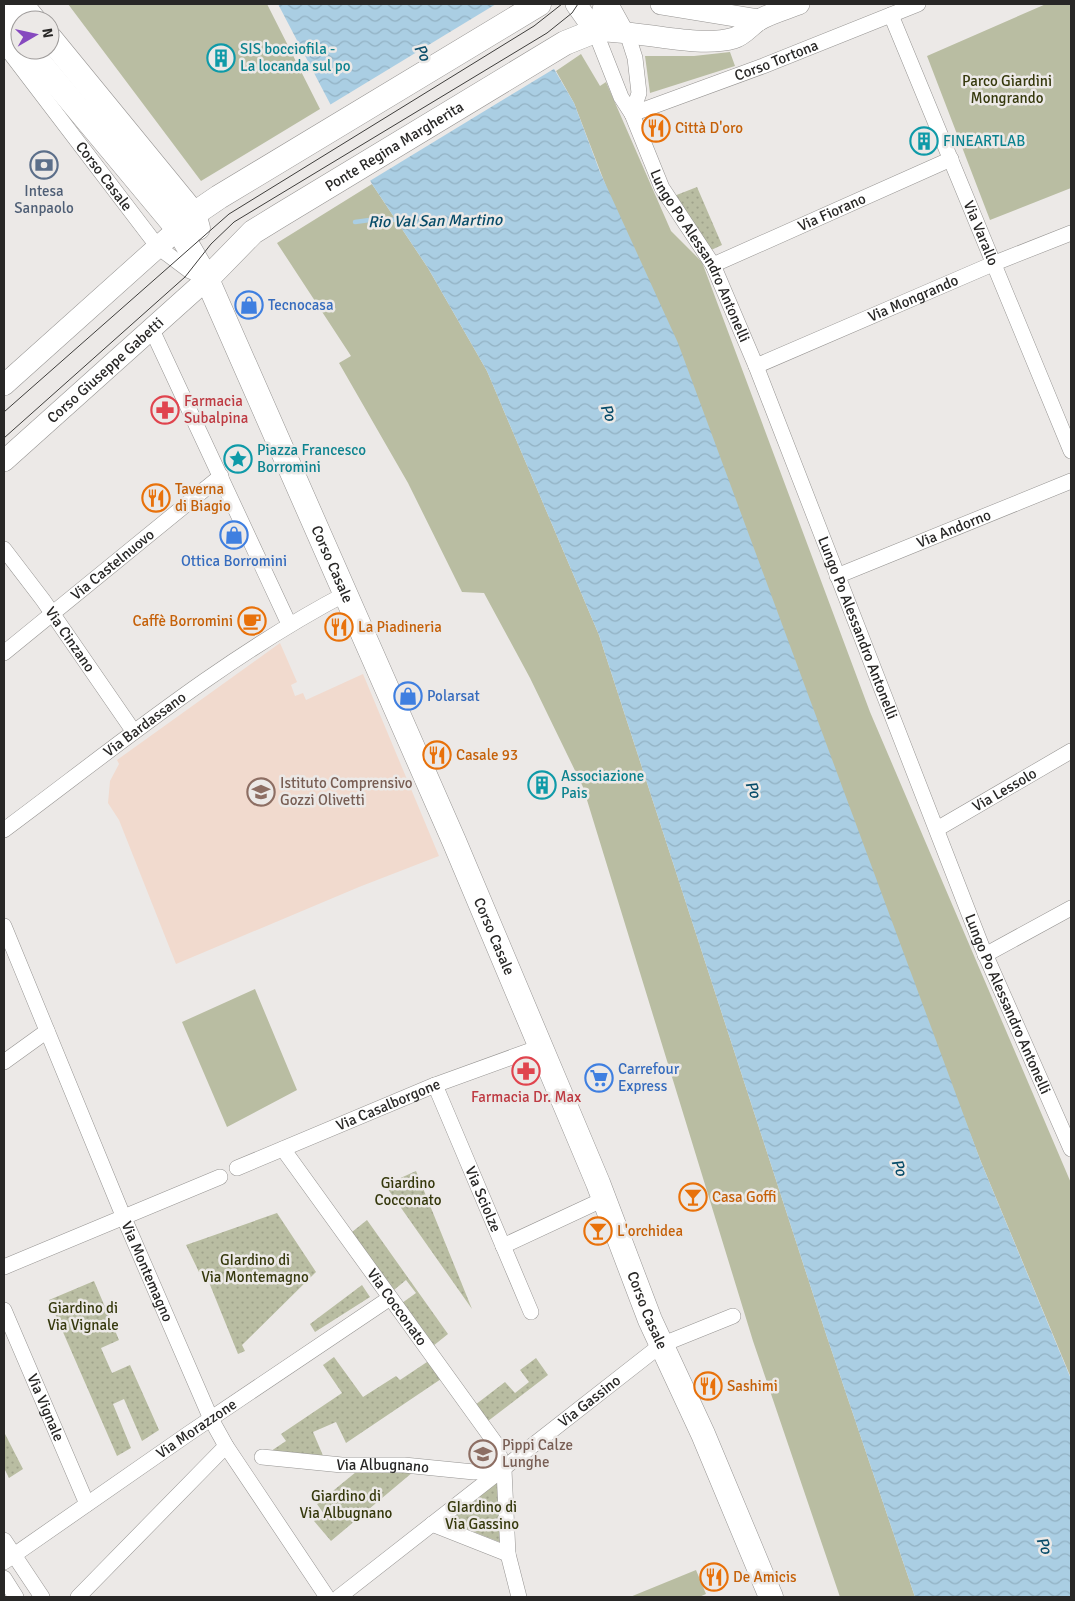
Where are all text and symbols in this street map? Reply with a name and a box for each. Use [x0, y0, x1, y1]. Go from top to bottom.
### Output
north arrow [10, 10, 60, 60]
text: N [38, 27, 57, 39]
street label: Corso Tortona [732, 36, 821, 85]
place label: SIS bocciofila - La locanda sul po [240, 40, 351, 75]
water label: Po [409, 40, 435, 65]
building icon: SIS bocciofila - La locanda sul po [206, 43, 236, 73]
park label: Parco Giardini Mongrando [962, 72, 1052, 107]
street label: Ponte Regina Margherita [322, 97, 467, 195]
restaurant icon: Città D'oro [641, 113, 671, 143]
place label: Città D'oro [675, 119, 743, 137]
building icon: FINEARTLAB [909, 126, 939, 156]
place label: FINEARTLAB [943, 132, 1025, 150]
street label: Corso Casale [72, 138, 136, 214]
bank icon: Intesa Sanpaolo [29, 150, 59, 180]
street label: Lungo Po Alessandro Antonelli [646, 167, 754, 345]
place label: Intesa Sanpaolo [14, 182, 74, 217]
street label: Via Fiorano [795, 189, 869, 235]
street label: Via Varallo [960, 198, 1003, 268]
water label: Rio Val San Martino [368, 210, 503, 232]
street label: Via Mongrando [865, 271, 961, 326]
shop icon: Tecnocasa [234, 290, 264, 320]
place label: Tecnocasa [268, 296, 334, 314]
street label: Corso Giuseppe Gabetti [43, 313, 167, 427]
place label: Farmacia Subalpina [184, 392, 248, 427]
pharmacy icon: Farmacia Subalpina [150, 395, 180, 425]
water label: Po [596, 401, 621, 424]
place label: Piazza Francesco Borromini [257, 441, 366, 476]
place icon: Piazza Francesco Borromini [223, 444, 253, 474]
place label: Taverna di Biagio [175, 480, 231, 515]
restaurant icon: Taverna di Biagio [141, 483, 171, 513]
street label: Via Andorno [914, 505, 994, 552]
shop icon: Ottica Borromini [219, 520, 249, 550]
street label: Corso Casale [307, 523, 357, 605]
street label: Via Castelnuovo [67, 525, 158, 604]
street label: Lungo Po Alessandro Antonelli [814, 534, 902, 722]
place label: Ottica Borromini [181, 552, 287, 570]
street label: Via Cinzano [41, 603, 99, 676]
cafe icon: Caffè Borromini [237, 606, 267, 636]
place label: Caffè Borromini [132, 612, 233, 630]
restaurant icon: La Piadineria [324, 612, 354, 642]
place label: La Piadineria [358, 618, 442, 636]
shop icon: Polarsat [393, 681, 423, 711]
place label: Polarsat [427, 687, 480, 705]
street label: Via Bardassano [100, 688, 190, 761]
restaurant icon: Casale 93 [422, 740, 452, 770]
place label: Casale 93 [456, 746, 518, 764]
street label: Via Lessolo [969, 764, 1040, 816]
place label: Associazione Pais [561, 767, 644, 802]
building icon: Associazione Pais [527, 770, 557, 800]
place label: Istituto Comprensivo Gozzi Olivetti [280, 774, 413, 809]
school or university icon: Istituto Comprensivo Gozzi Olivetti [246, 777, 276, 807]
water label: Po [741, 778, 766, 801]
street label: Corso Casale [470, 895, 518, 978]
street label: Lungo Po Alessandro Antonelli [961, 911, 1055, 1097]
pharmacy icon: Farmacia Dr. Max [511, 1056, 541, 1086]
place label: Carrefour Express [618, 1060, 680, 1095]
supermarket icon: Carrefour Express [584, 1063, 614, 1093]
street label: Via Casalborgone [333, 1075, 443, 1134]
place label: Farmacia Dr. Max [471, 1088, 581, 1106]
water label: Po [887, 1156, 912, 1179]
street label: Via Sciolze [461, 1164, 505, 1235]
park label: Giardino Cocconato [374, 1174, 442, 1209]
bar icon: Casa Goffi [678, 1182, 708, 1212]
place label: Casa Goffi [712, 1188, 777, 1206]
bar icon: L'orchidea [583, 1216, 613, 1246]
street label: Via Montemagno [117, 1218, 177, 1325]
place label: L'orchidea [617, 1222, 683, 1240]
park label: GIardino di Via Montemagno [201, 1251, 309, 1286]
street label: Via Cocconato [363, 1265, 431, 1349]
street label: Corso Casale [623, 1269, 671, 1352]
park label: Giardino di Via Vignale [47, 1299, 119, 1334]
street label: Via Vignale [23, 1371, 68, 1444]
street label: Via Gassino [555, 1371, 624, 1431]
restaurant icon: Sashimi [693, 1371, 723, 1401]
place label: Sashimi [727, 1377, 778, 1395]
street label: Via Morazzone [153, 1395, 240, 1462]
place label: Pippi Calze Lunghe [502, 1436, 573, 1471]
school or university icon: Pippi Calze Lunghe [468, 1439, 498, 1469]
street label: Via Albugnano [335, 1455, 430, 1476]
park label: Giardino di Via Albugnano [300, 1487, 393, 1522]
park label: GIardino di Via Gassino [445, 1498, 519, 1533]
water label: Po [1032, 1534, 1057, 1557]
restaurant icon: De Amicis [699, 1562, 729, 1592]
place label: De Amicis [733, 1568, 797, 1586]

